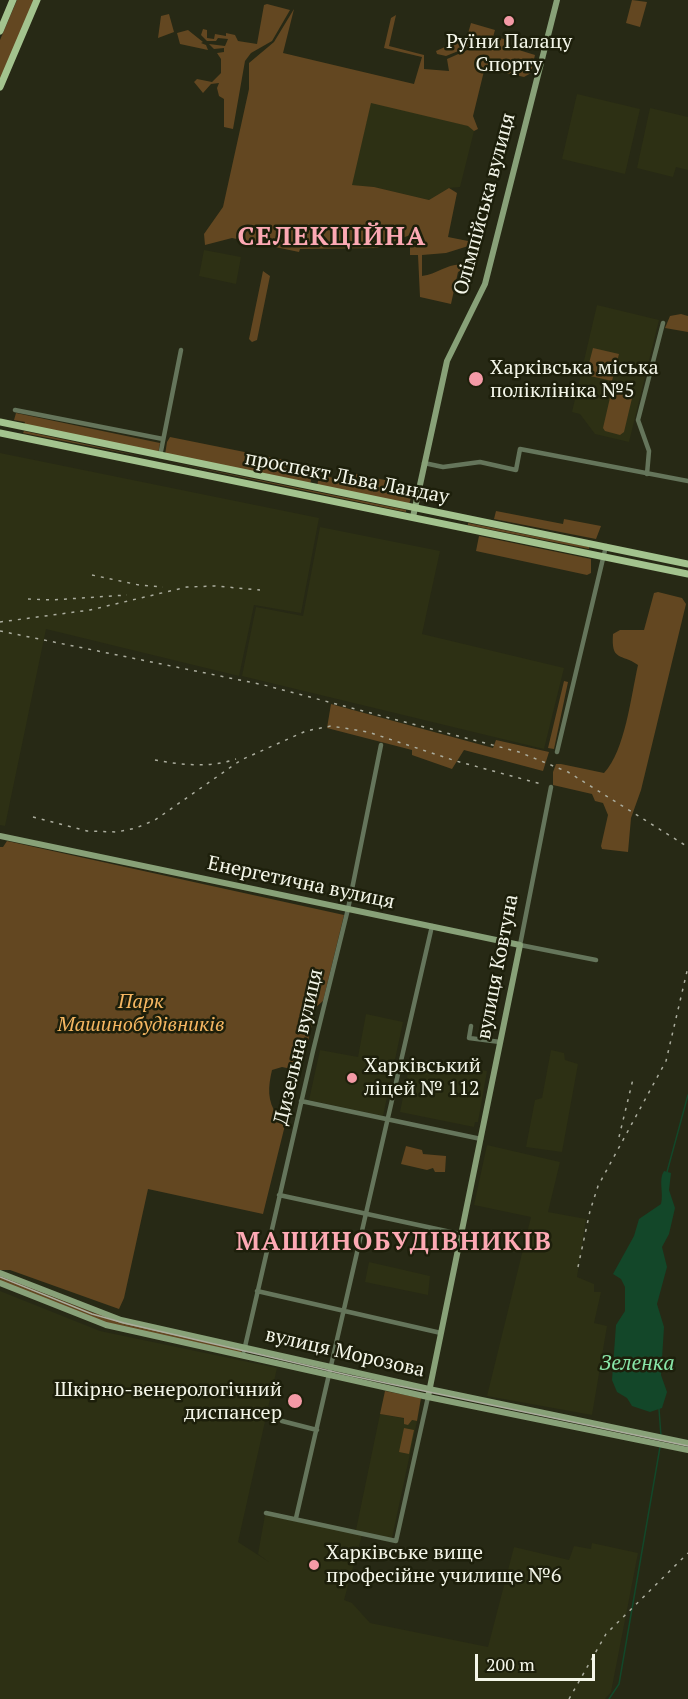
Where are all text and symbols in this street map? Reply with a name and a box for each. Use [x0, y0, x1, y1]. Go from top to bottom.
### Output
marker: Руїни Палацу Спорту [502, 14, 516, 28]
place label: Руїни Палацу Спорту [446, 30, 572, 77]
street label: Олімпійська вулиця [449, 110, 521, 298]
district label: СЕЛЕКЦІЙНА [237, 222, 427, 254]
place label: Харківська міська поліклініка №5 [490, 356, 659, 403]
marker: Харківська міська поліклініка №5 [467, 370, 485, 388]
street label: проспект Льва Ландау [243, 446, 451, 510]
street label: Енергетична вулиця [205, 851, 397, 915]
street label: вулиця Ковтуна [472, 892, 524, 1042]
street label: Дизельна вулиця [269, 967, 329, 1127]
park label: Парк Машинобудівників [57, 990, 225, 1037]
place label: Харківський ліцей № 112 [364, 1054, 481, 1101]
marker: Харківський ліцей № 112 [345, 1071, 359, 1085]
district label: МАШИНОБУДІВНИКІВ [236, 1227, 552, 1259]
street label: вулиця Морозова [263, 1323, 427, 1383]
water label: Зеленка [600, 1351, 674, 1377]
place label: Шкірно-венерологічний диспансер [54, 1378, 282, 1425]
marker: Шкірно-венерологічний диспансер [286, 1392, 304, 1410]
place label: Харківське вище професійне училище №6 [326, 1541, 561, 1588]
marker: Харківське вище професійне училище №6 [307, 1558, 321, 1572]
scale bar [478, 1642, 598, 1680]
text: 200 m [486, 1652, 535, 1676]

